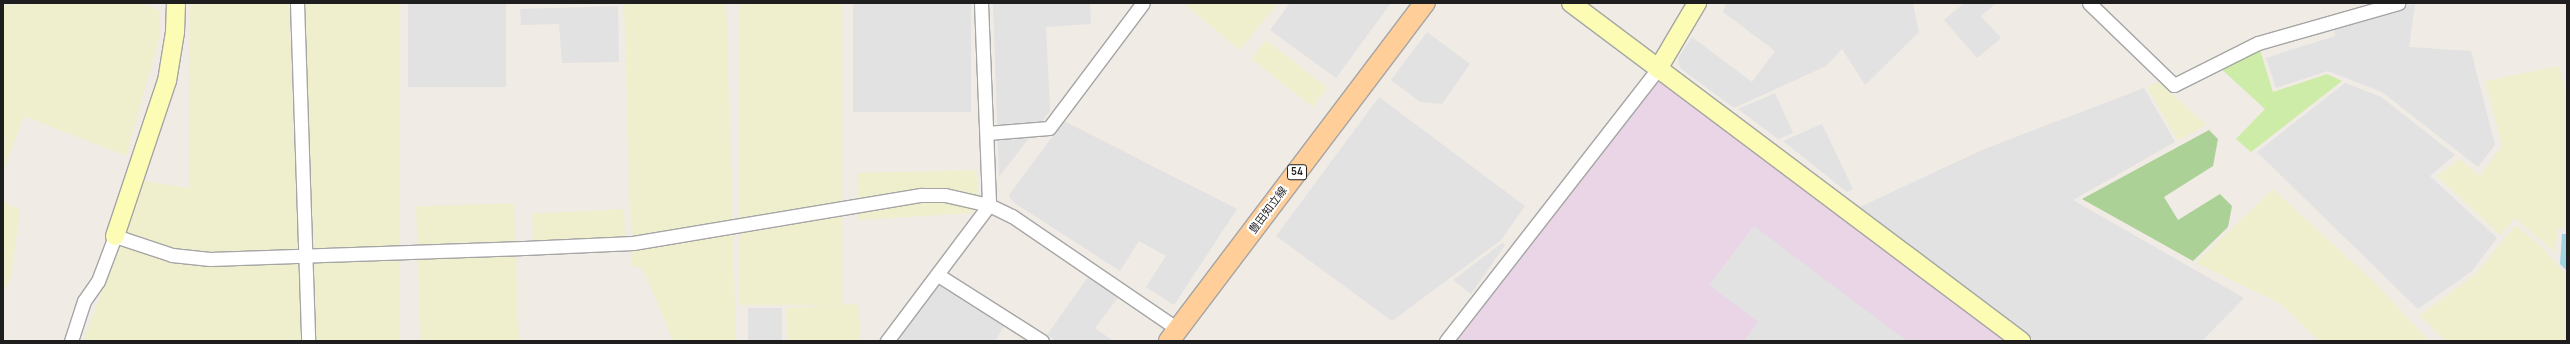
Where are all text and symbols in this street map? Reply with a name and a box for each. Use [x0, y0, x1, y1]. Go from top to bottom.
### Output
road number: 54 [1287, 164, 1307, 180]
street label: 豊田知立線 [1246, 184, 1290, 236]

